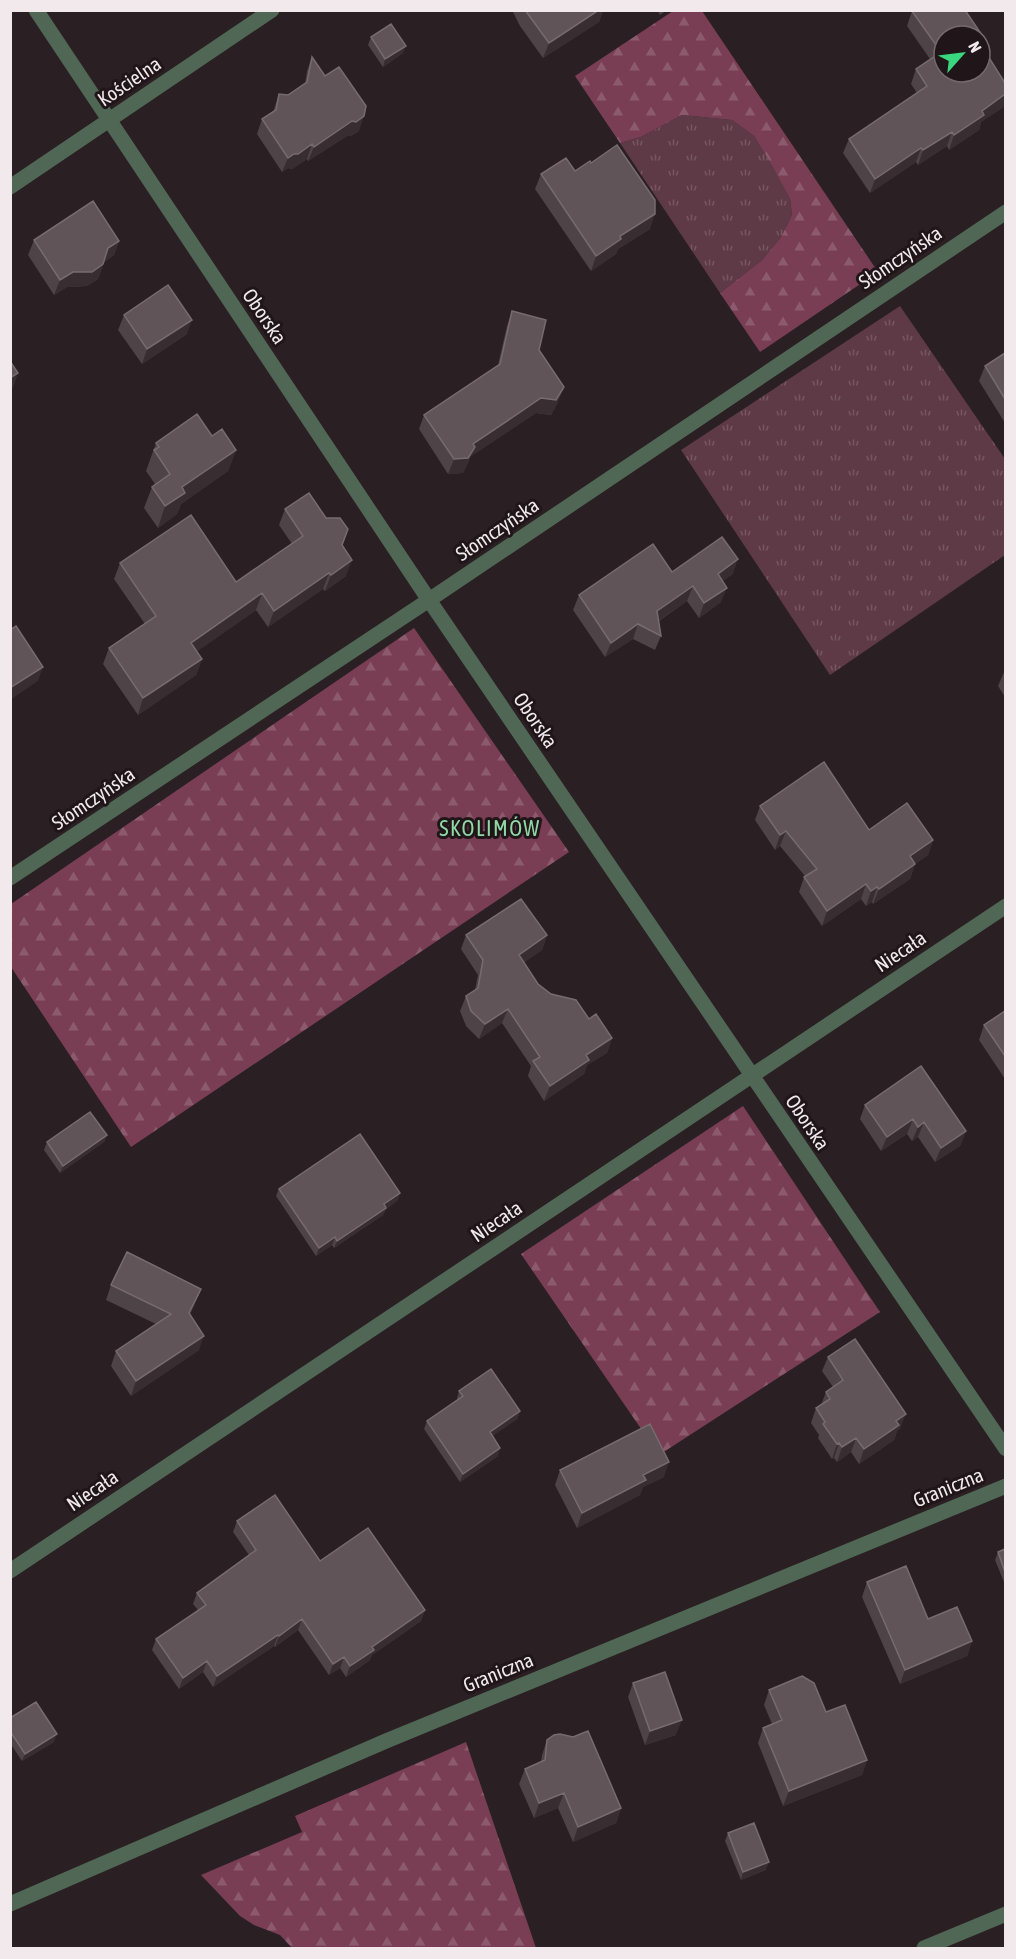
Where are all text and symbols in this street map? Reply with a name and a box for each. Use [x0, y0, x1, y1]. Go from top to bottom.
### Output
north arrow [932, 24, 992, 84]
text: N [965, 39, 985, 55]
street label: Kościelna [93, 52, 165, 110]
street label: Słomczyńska [854, 221, 946, 293]
street label: Oborska [238, 284, 292, 348]
street label: Słomczyńska [451, 493, 543, 565]
street label: Oborska [509, 688, 563, 752]
street label: Słomczyńska [47, 762, 139, 834]
district label: SKOLIMÓW [439, 815, 541, 841]
street label: Niecała [870, 926, 930, 976]
street label: Oborska [781, 1090, 835, 1154]
street label: Niecała [466, 1196, 526, 1246]
street label: Graniczna [910, 1463, 986, 1511]
street label: Niecała [62, 1465, 122, 1515]
street label: Graniczna [460, 1648, 536, 1696]

